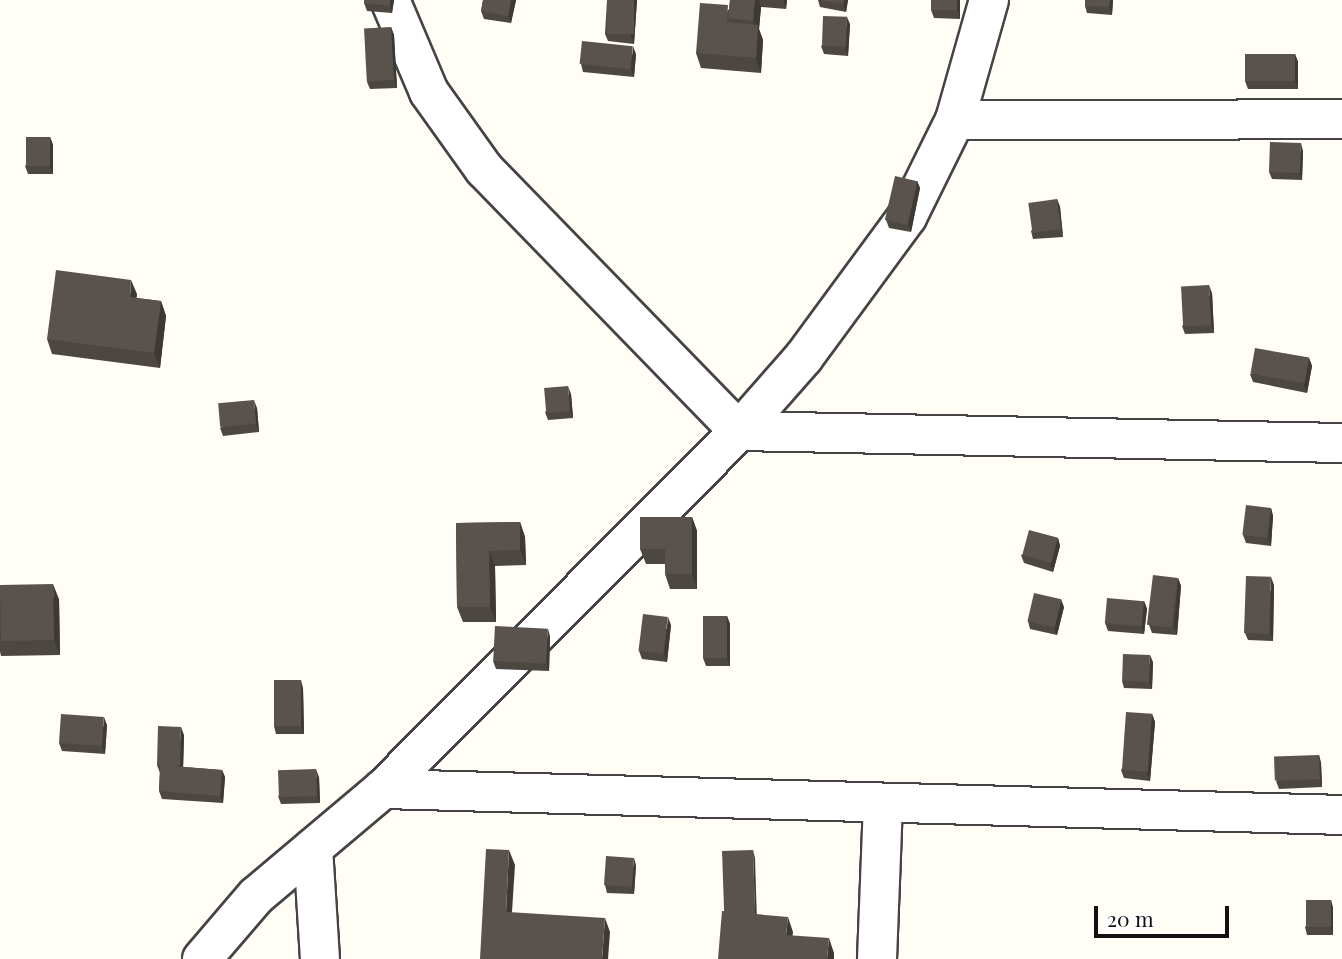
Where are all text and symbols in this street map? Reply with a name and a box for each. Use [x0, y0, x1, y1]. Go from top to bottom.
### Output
scale bar [1097, 892, 1232, 936]
text: 20 m [1107, 904, 1154, 932]

